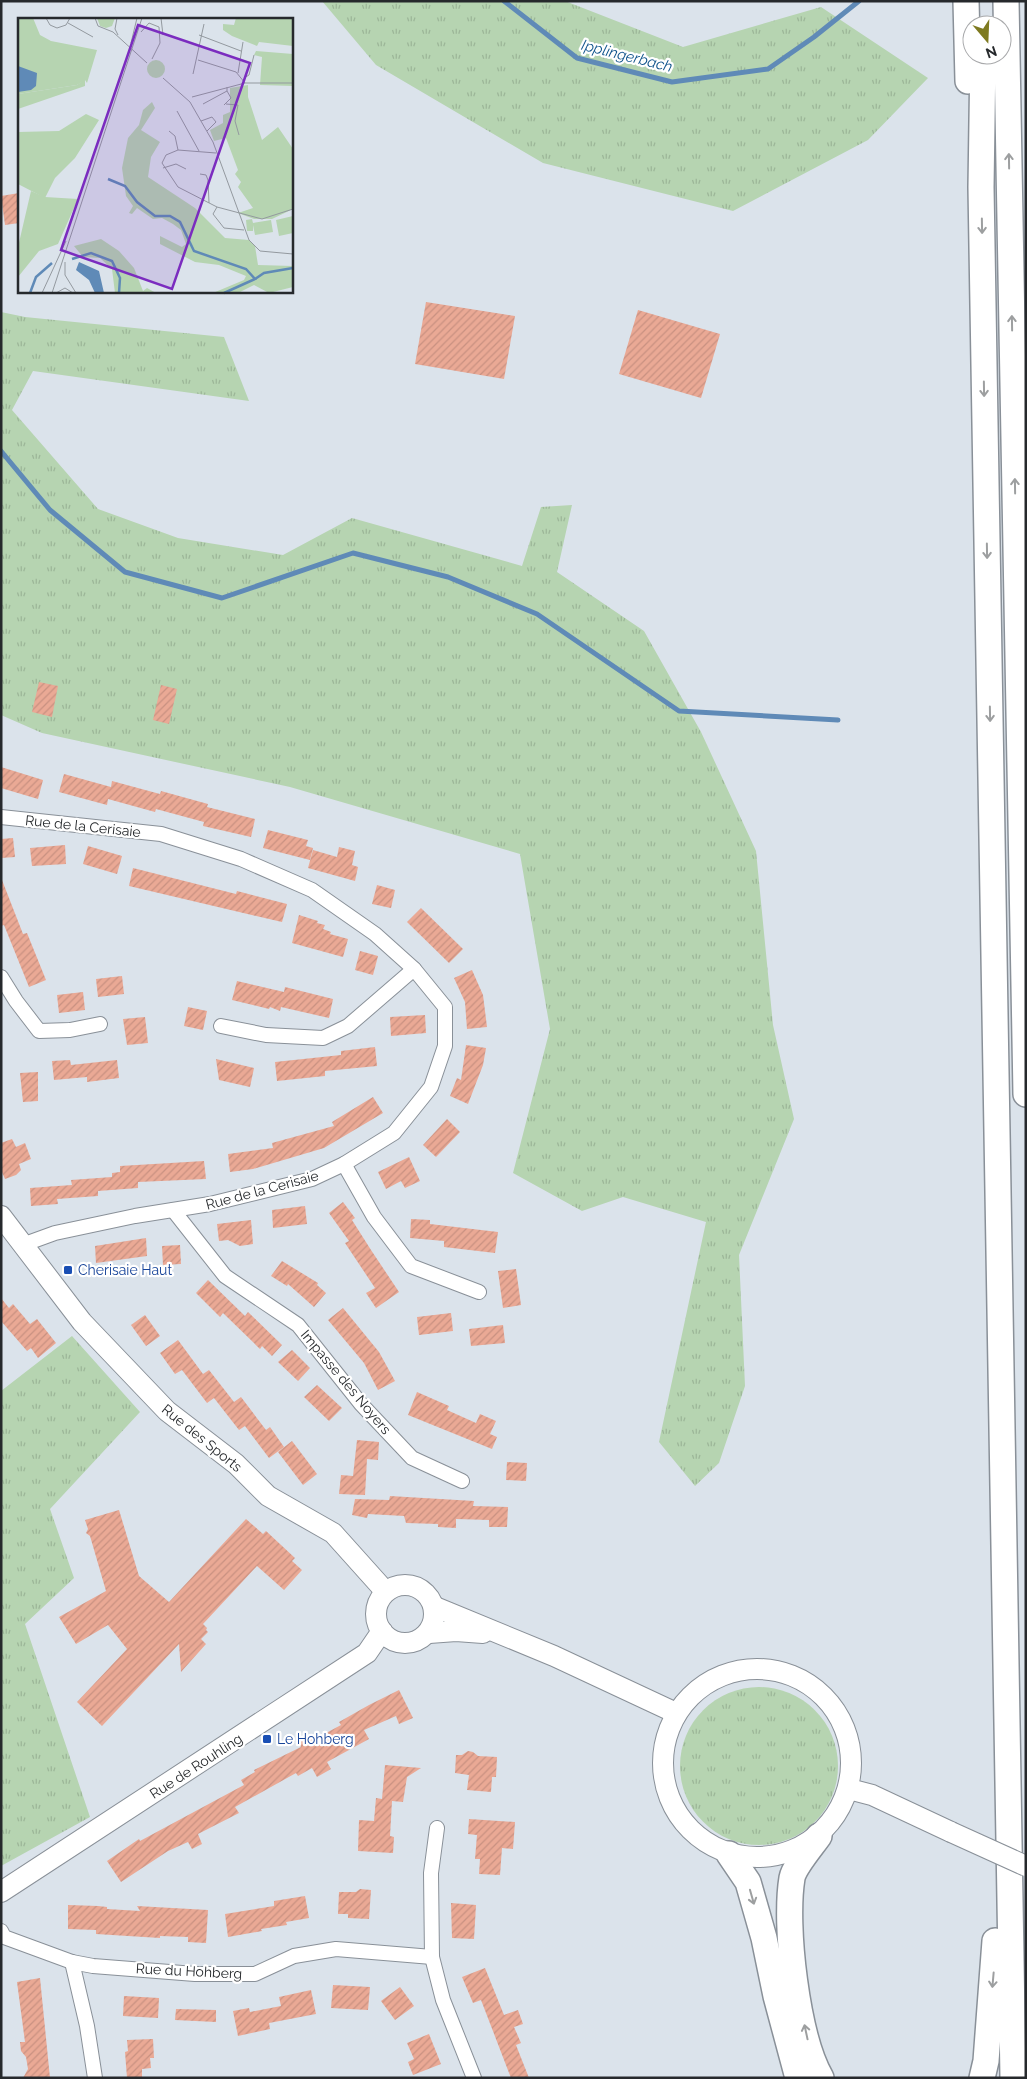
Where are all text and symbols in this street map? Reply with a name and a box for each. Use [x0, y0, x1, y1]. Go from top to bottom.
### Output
north arrow [962, 15, 1012, 65]
inset map [18, 18, 292, 292]
water label: Ipplingerbach [580, 36, 674, 76]
text: N [984, 43, 999, 62]
one-way arrow [1005, 153, 1014, 169]
one-way arrow [977, 218, 986, 234]
one-way arrow [1007, 315, 1017, 332]
one-way arrow [979, 380, 989, 396]
one-way arrow [1010, 478, 1020, 494]
one-way arrow [982, 542, 992, 559]
one-way arrow [985, 705, 995, 721]
street label: Rue de la Cerisaie [24, 812, 142, 840]
street label: Rue de la Cerisaie [204, 1167, 320, 1213]
place label: Cherisaie Haut [78, 1262, 172, 1278]
marker: Cherisaie Haut [62, 1264, 74, 1276]
street label: Impasse des Noyers [298, 1327, 394, 1438]
street label: Rue des Sports [159, 1401, 245, 1475]
street label: Rue de Rouhling [147, 1730, 245, 1802]
place label: Le Hohberg [277, 1731, 354, 1747]
marker: Le Hohberg [261, 1733, 273, 1745]
one-way arrow [748, 1888, 757, 1904]
street label: Rue du Hohberg [135, 1960, 243, 1982]
one-way arrow [988, 1972, 998, 1988]
one-way arrow [800, 2025, 810, 2041]

